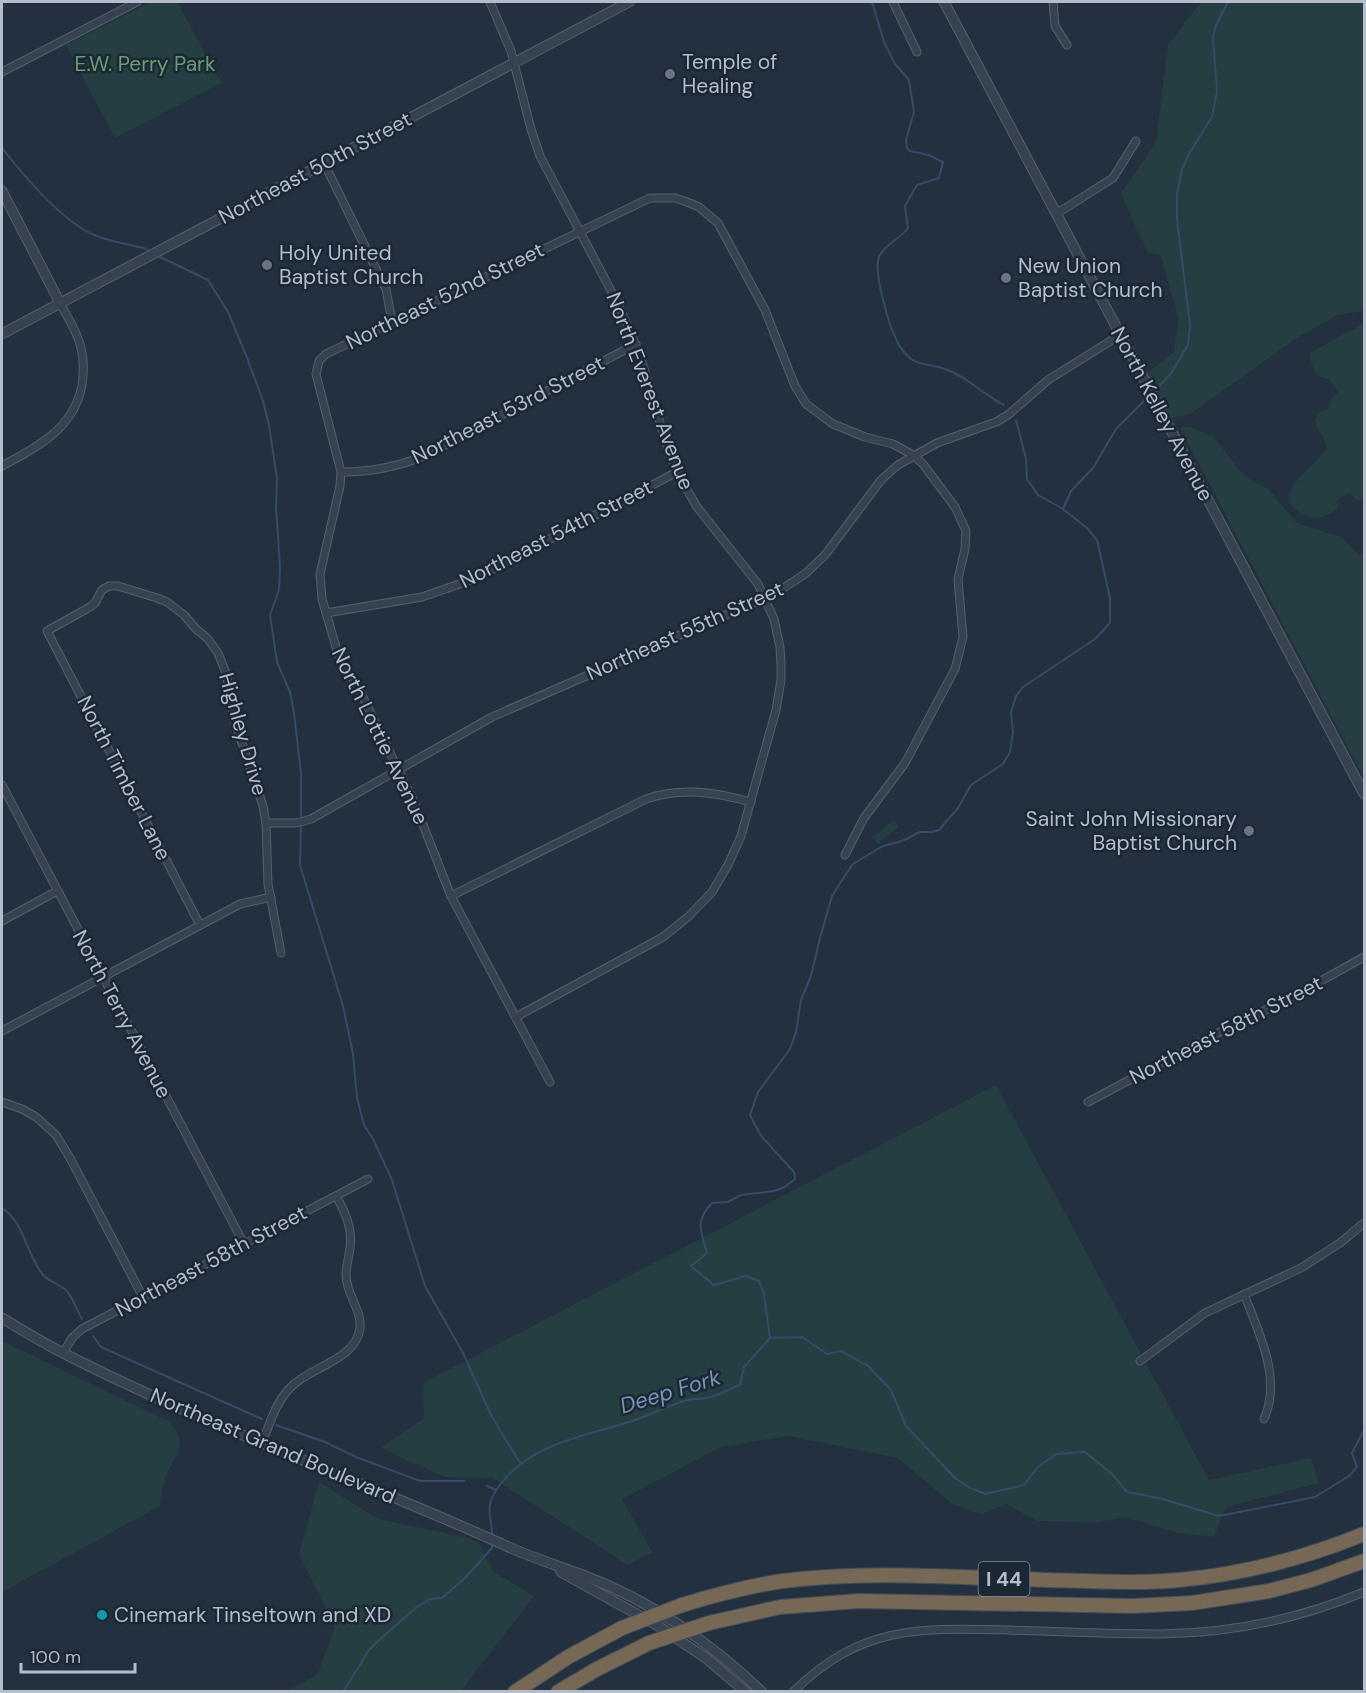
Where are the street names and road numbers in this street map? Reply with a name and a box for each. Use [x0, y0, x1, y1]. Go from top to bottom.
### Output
street label: Northeast 50th Street [214, 105, 416, 231]
street label: Northeast 52nd Street [341, 236, 549, 356]
street label: North Everest Avenue [599, 288, 701, 494]
street label: North Kelley Avenue [1104, 322, 1220, 506]
street label: Northeast 53rd Street [407, 349, 609, 471]
street label: Northeast 54th Street [455, 473, 657, 595]
street label: Northeast 55th Street [582, 575, 788, 687]
street label: North Lottie Avenue [325, 643, 435, 829]
street label: Highley Drive [212, 669, 274, 799]
street label: North Timber Lane [70, 691, 178, 865]
street label: North Terry Avenue [66, 925, 178, 1103]
street label: Northeast 58th Street [1125, 969, 1327, 1091]
street label: Northeast 58th Street [110, 1199, 312, 1323]
street label: Northeast Grand Boulevard [146, 1382, 400, 1510]
road number: I 44 [978, 1562, 1030, 1596]

